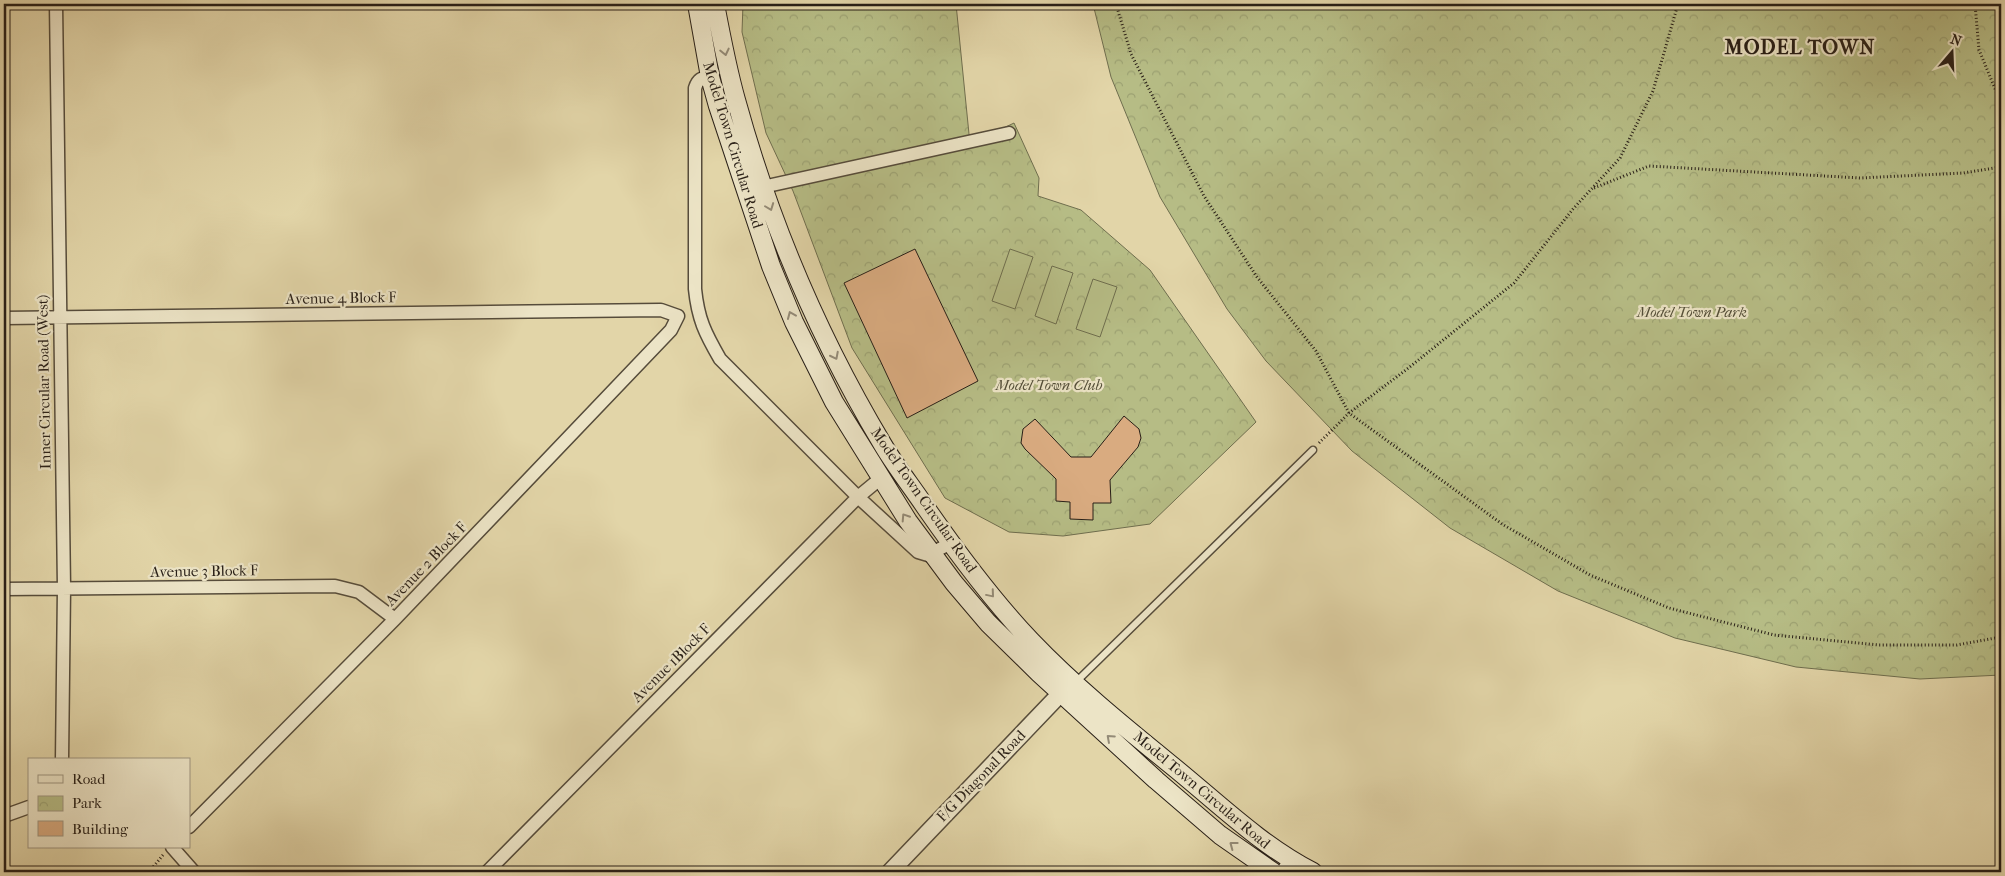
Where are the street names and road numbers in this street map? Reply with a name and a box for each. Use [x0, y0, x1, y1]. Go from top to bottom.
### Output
street label: Model Town Circular Road [699, 60, 767, 231]
street label: Avenue 4 Block F [285, 288, 396, 308]
street label: Inner Circular Road (West) [33, 295, 55, 469]
street label: Model Town Circular Road [867, 424, 981, 577]
street label: Avenue 2 Block F [381, 518, 471, 610]
street label: Avenue 3 Block F [149, 561, 258, 581]
street label: Avenue 1Block F [627, 620, 714, 707]
street label: F/G Diagonal Road [933, 726, 1030, 825]
street label: Model Town Circular Road [1130, 727, 1275, 853]

